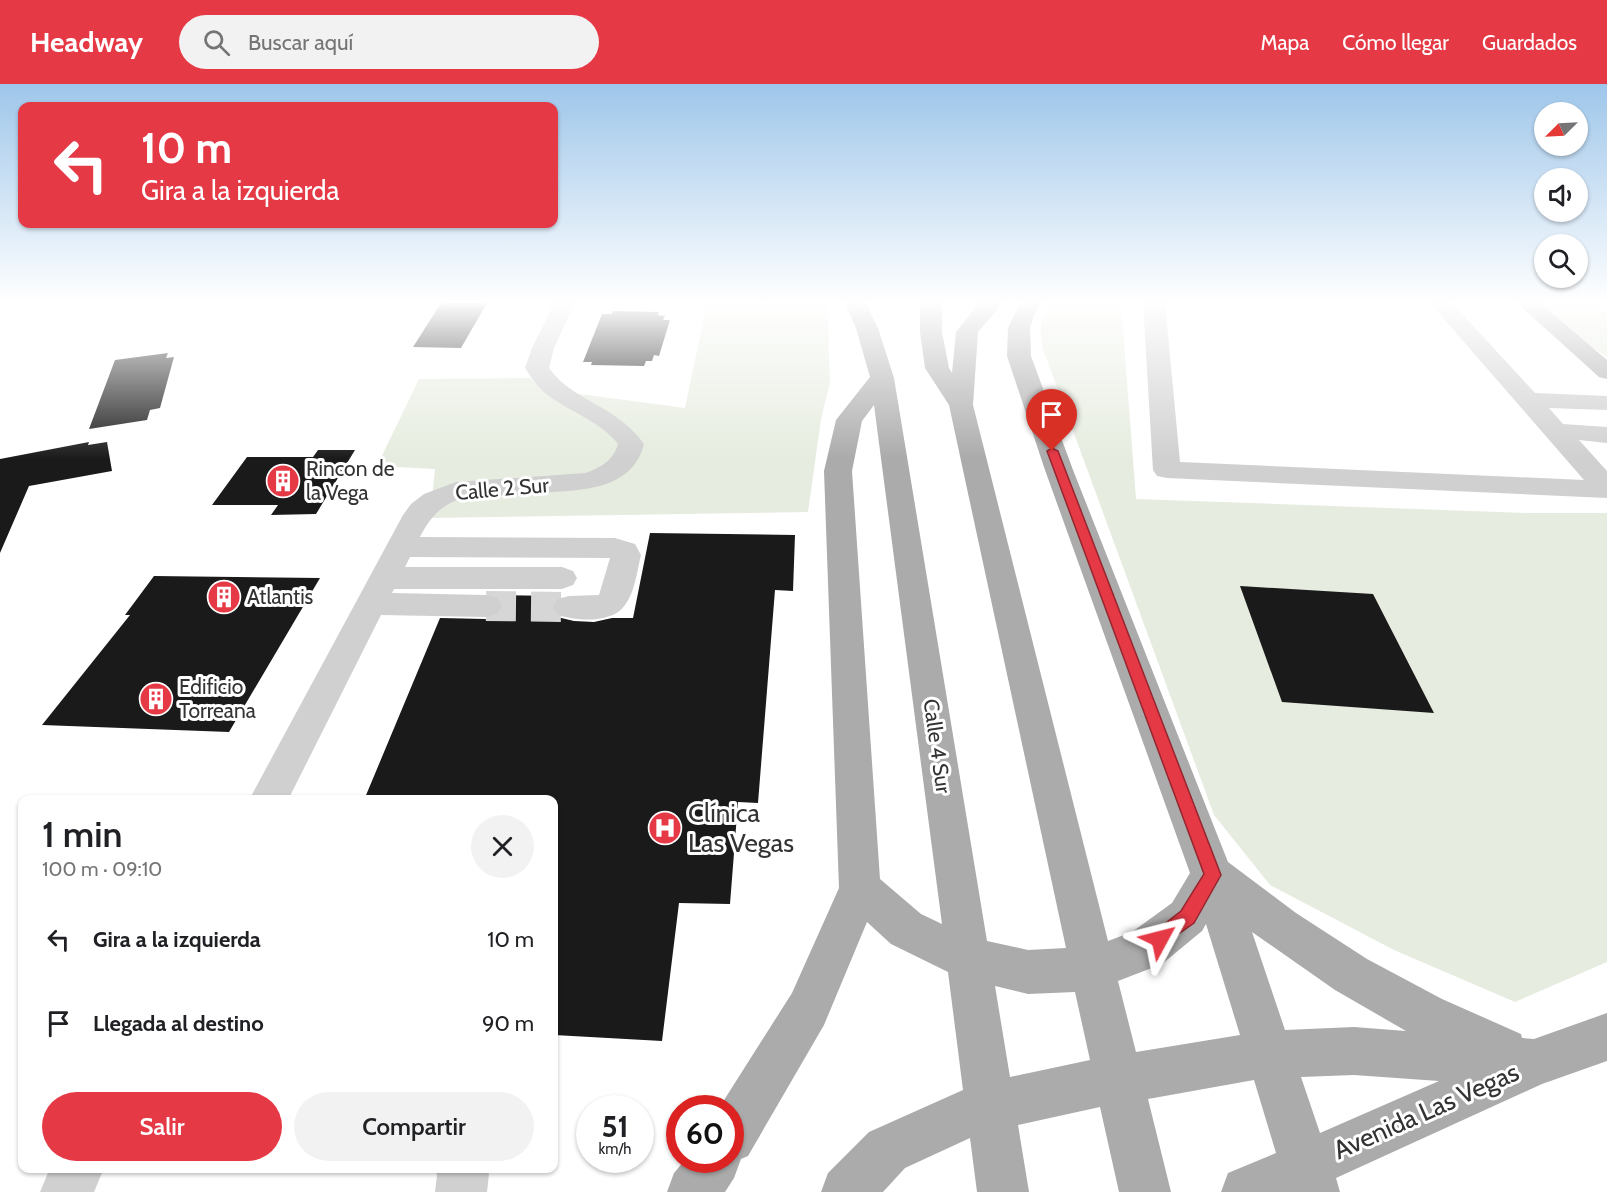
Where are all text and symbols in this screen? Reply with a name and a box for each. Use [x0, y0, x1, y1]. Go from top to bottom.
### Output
search box [179, 15, 599, 69]
text: Headway [30, 25, 143, 59]
icon: search [200, 26, 233, 59]
text: Buscar aquí [248, 29, 353, 56]
text: Mapa [1261, 30, 1309, 55]
text: Cómo llegar [1342, 30, 1449, 55]
text: Guardados [1482, 30, 1577, 55]
north arrow [1534, 102, 1588, 156]
map controls [1534, 102, 1588, 288]
text: 10 m [141, 122, 232, 174]
icon: left [42, 126, 120, 204]
button: sound [1534, 168, 1588, 222]
text: Gira a la izquierda [141, 174, 340, 207]
button: search [1534, 234, 1588, 288]
pin [1026, 389, 1077, 451]
icon: arrive [1035, 398, 1068, 431]
place label: Rincon de la Vega [306, 456, 395, 505]
building icon: Rincon de la Vega [265, 463, 301, 499]
street label: Calle 2 Sur [454, 472, 550, 505]
building icon: Atlantis [206, 579, 242, 615]
place label: Atlantis [247, 584, 314, 609]
place label: Edificio Torreana [179, 674, 256, 723]
building icon: Edificio Torreana [138, 681, 174, 717]
street label: Calle 4 Sur [919, 697, 957, 795]
place label: Clínica Las Vegas [688, 797, 794, 859]
hospital icon: Clínica Las Vegas [647, 810, 683, 846]
text: 1 min [42, 812, 122, 856]
button: close [471, 815, 534, 878]
text: 100 m · 09:10 [42, 857, 162, 881]
position arrow [1128, 907, 1192, 971]
icon: left [42, 923, 75, 956]
text: Gira a la izquierda [93, 926, 261, 953]
text: 10 m [487, 926, 534, 953]
icon: arrive [42, 1007, 75, 1040]
text: Llegada al destino [93, 1010, 264, 1037]
text: 90 m [482, 1010, 534, 1037]
street label: Avenida Las Vegas [1328, 1056, 1524, 1166]
button: Salir [42, 1092, 282, 1161]
button: Compartir [294, 1092, 534, 1161]
speed limit sign: 60 [666, 1095, 744, 1173]
text: 51 [601, 1108, 629, 1145]
text: km/h [599, 1140, 631, 1158]

